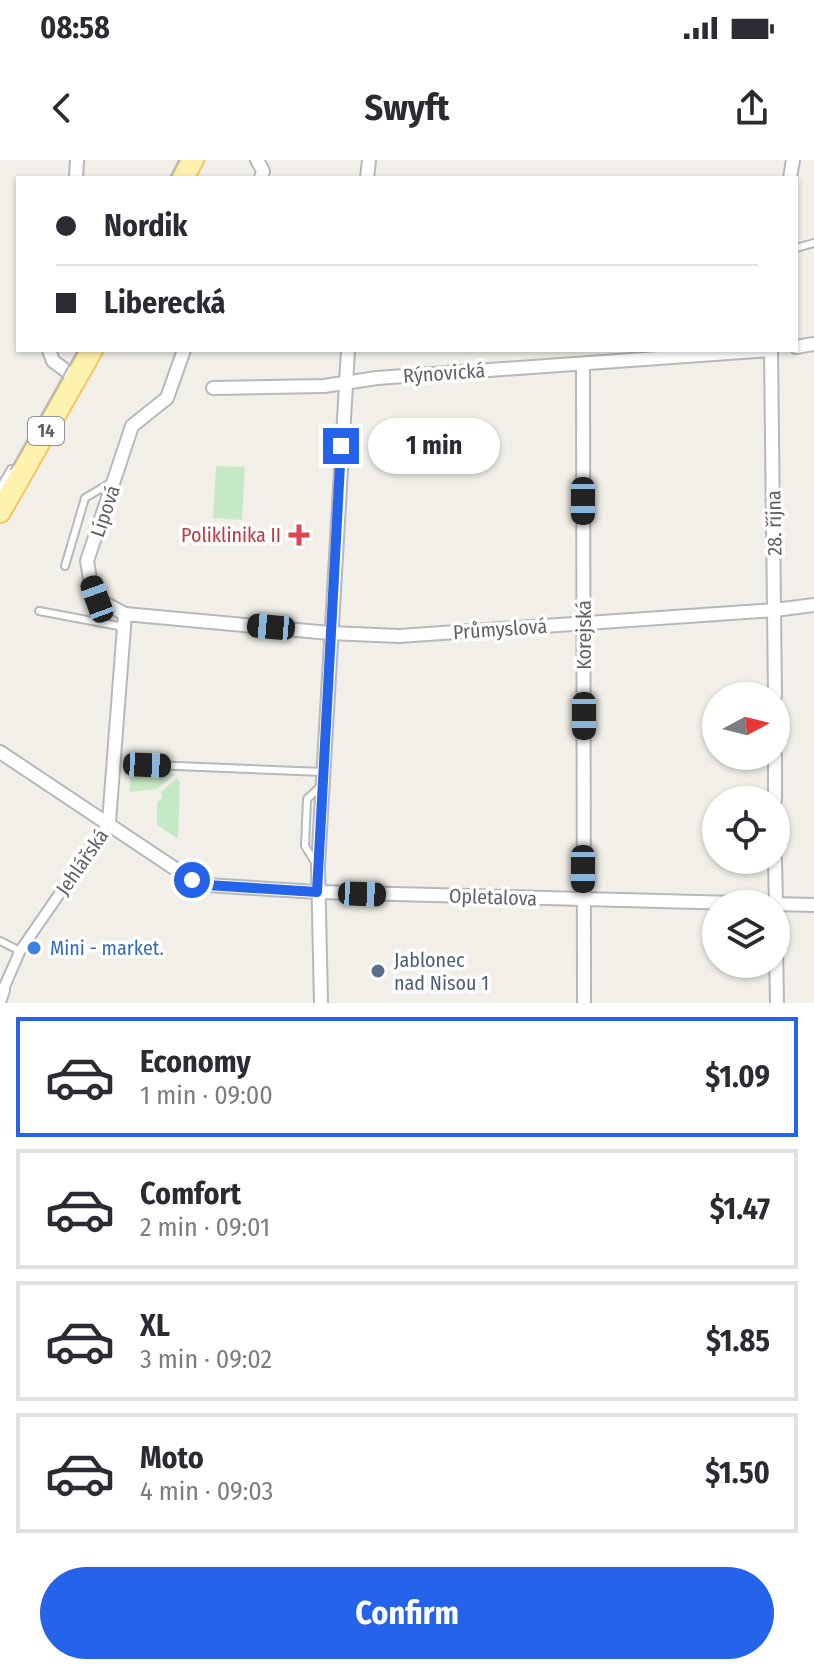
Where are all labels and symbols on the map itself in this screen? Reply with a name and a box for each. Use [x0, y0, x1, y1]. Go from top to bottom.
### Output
street label: Rýnovická [402, 358, 486, 388]
road number: 14 [28, 417, 64, 445]
callout: 1 min [369, 418, 501, 474]
route end [323, 428, 359, 464]
car [571, 477, 595, 525]
street label: Lípová [85, 482, 125, 540]
street label: 28. října [761, 490, 787, 556]
place label: Poliklinika II [181, 523, 281, 547]
marker: Poliklinika II [288, 524, 310, 546]
car [78, 572, 116, 626]
street label: Korejská [572, 600, 596, 670]
car [246, 613, 296, 641]
street label: Průmyslová [452, 614, 548, 644]
north arrow [702, 682, 790, 770]
car [572, 692, 596, 740]
car [123, 752, 171, 778]
street label: Jehlářská [51, 824, 113, 900]
car [571, 845, 595, 893]
route start [174, 862, 210, 898]
car [338, 881, 386, 907]
street label: Opletalova [448, 883, 538, 911]
place label: Mini - market. [50, 936, 164, 960]
marker: Mini - market. [25, 939, 43, 957]
place label: Jablonec nad Nisou 1 [394, 948, 489, 995]
marker: Jablonec nad Nisou 1 [369, 962, 387, 980]

